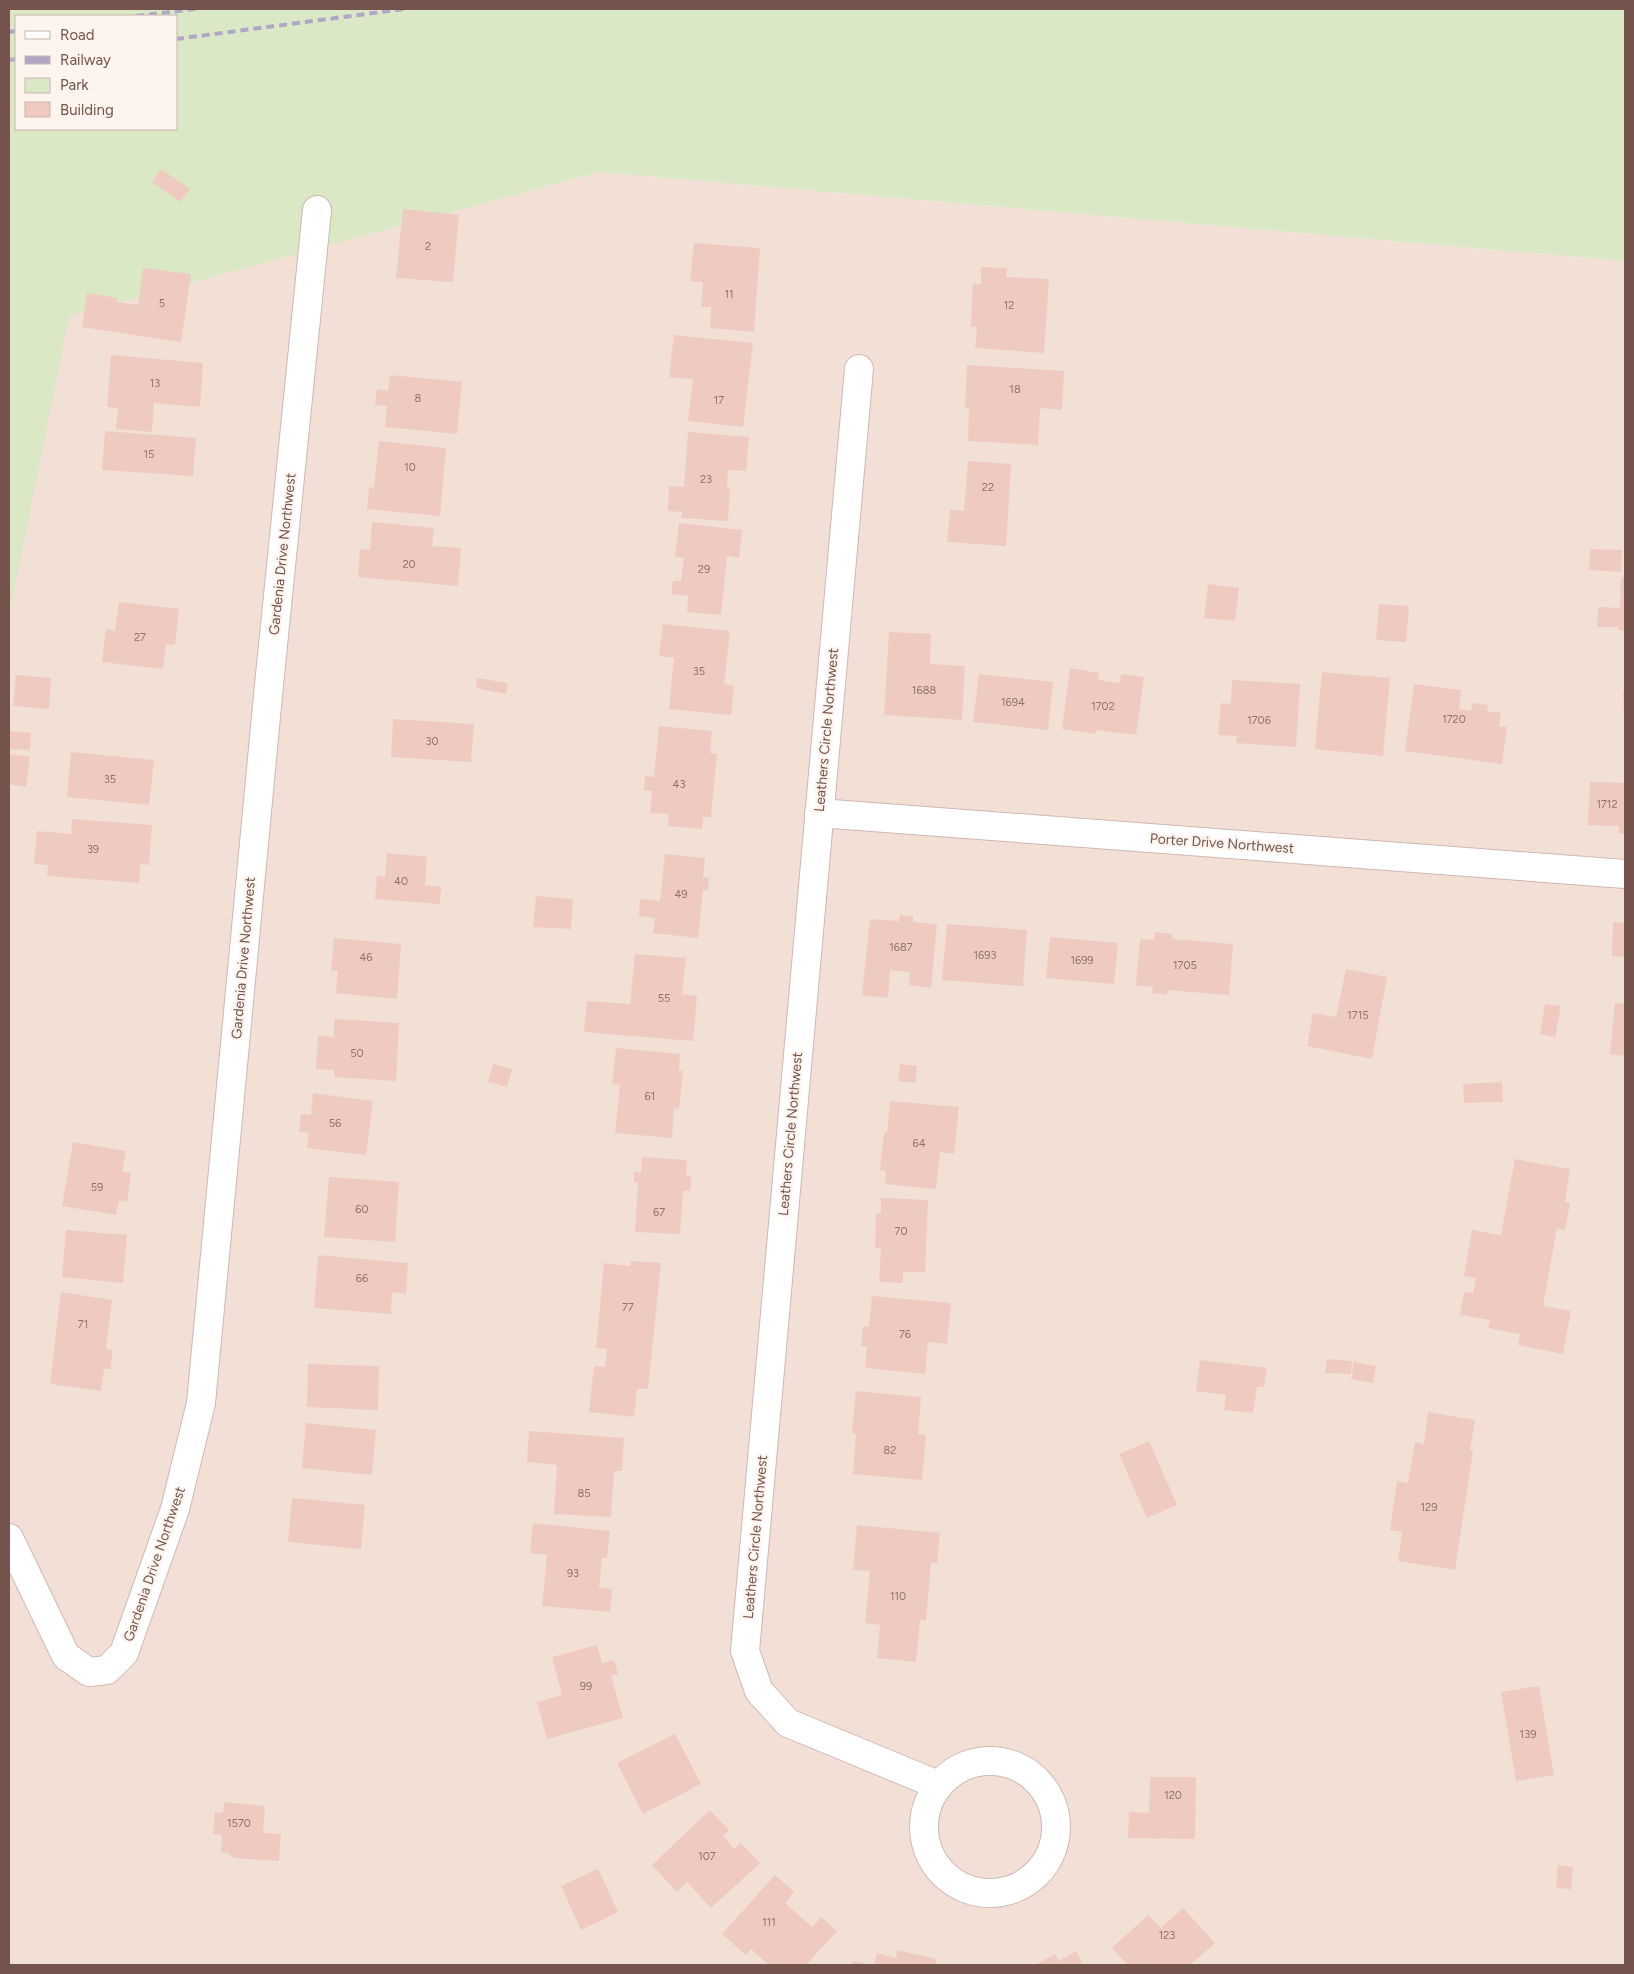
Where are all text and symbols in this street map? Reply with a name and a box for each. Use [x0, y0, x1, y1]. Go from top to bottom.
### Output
legend [15, 15, 178, 130]
text: Road [60, 26, 95, 44]
text: Railway [60, 51, 111, 69]
text: Park [60, 76, 89, 94]
text: Building [60, 101, 114, 119]
house number: 2 [425, 240, 431, 253]
house number: 11 [724, 288, 734, 301]
house number: 5 [159, 297, 165, 310]
house number: 12 [1004, 299, 1014, 312]
house number: 13 [150, 377, 160, 390]
house number: 18 [1009, 383, 1021, 396]
house number: 8 [415, 392, 422, 405]
house number: 17 [714, 394, 724, 407]
house number: 15 [144, 448, 154, 461]
house number: 10 [404, 461, 416, 474]
street label: Gardenia Drive Northwest [266, 472, 299, 636]
house number: 23 [700, 473, 712, 486]
house number: 22 [982, 481, 994, 494]
house number: 20 [402, 558, 416, 571]
house number: 29 [698, 563, 710, 576]
house number: 27 [134, 631, 146, 644]
street label: Leathers Circle Northwest [811, 647, 842, 813]
house number: 35 [693, 665, 705, 678]
house number: 1688 [912, 684, 936, 697]
house number: 1694 [1001, 696, 1025, 709]
house number: 1702 [1091, 700, 1115, 713]
house number: 1720 [1442, 713, 1466, 726]
house number: 1706 [1247, 714, 1271, 727]
house number: 30 [425, 735, 439, 748]
house number: 35 [104, 773, 116, 786]
house number: 43 [673, 778, 685, 791]
house number: 1712 [1596, 798, 1618, 811]
street label: Porter Drive Northwest [1149, 830, 1295, 857]
house number: 39 [87, 843, 99, 856]
house number: 40 [394, 875, 408, 888]
street label: Gardenia Drive Northwest [228, 876, 259, 1040]
house number: 49 [674, 888, 688, 901]
house number: 1687 [889, 941, 913, 954]
house number: 1693 [974, 949, 997, 962]
house number: 46 [359, 951, 373, 964]
house number: 1699 [1070, 954, 1094, 967]
house number: 1705 [1173, 959, 1197, 972]
house number: 55 [658, 992, 670, 1005]
house number: 1715 [1347, 1009, 1369, 1022]
house number: 50 [350, 1047, 364, 1060]
street label: Leathers Circle Northwest [775, 1051, 806, 1217]
house number: 61 [645, 1090, 655, 1103]
house number: 56 [329, 1117, 341, 1130]
house number: 64 [912, 1137, 926, 1150]
house number: 59 [91, 1181, 103, 1194]
house number: 60 [355, 1203, 369, 1216]
house number: 67 [653, 1206, 665, 1219]
house number: 70 [895, 1225, 907, 1238]
house number: 66 [356, 1272, 368, 1285]
house number: 77 [622, 1301, 634, 1314]
house number: 71 [78, 1318, 88, 1331]
house number: 76 [899, 1328, 911, 1341]
house number: 82 [884, 1444, 896, 1457]
street label: Leathers Circle Northwest [740, 1454, 771, 1620]
street label: Gardenia Drive Northwest [120, 1484, 189, 1644]
house number: 85 [577, 1487, 591, 1500]
house number: 129 [1421, 1501, 1437, 1514]
house number: 93 [567, 1567, 579, 1580]
house number: 110 [890, 1590, 906, 1603]
house number: 99 [580, 1680, 592, 1693]
house number: 139 [1520, 1728, 1536, 1741]
house number: 120 [1164, 1789, 1182, 1802]
house number: 1570 [227, 1817, 251, 1830]
house number: 107 [698, 1850, 716, 1863]
house number: 111 [762, 1916, 776, 1929]
house number: 123 [1159, 1929, 1175, 1942]

